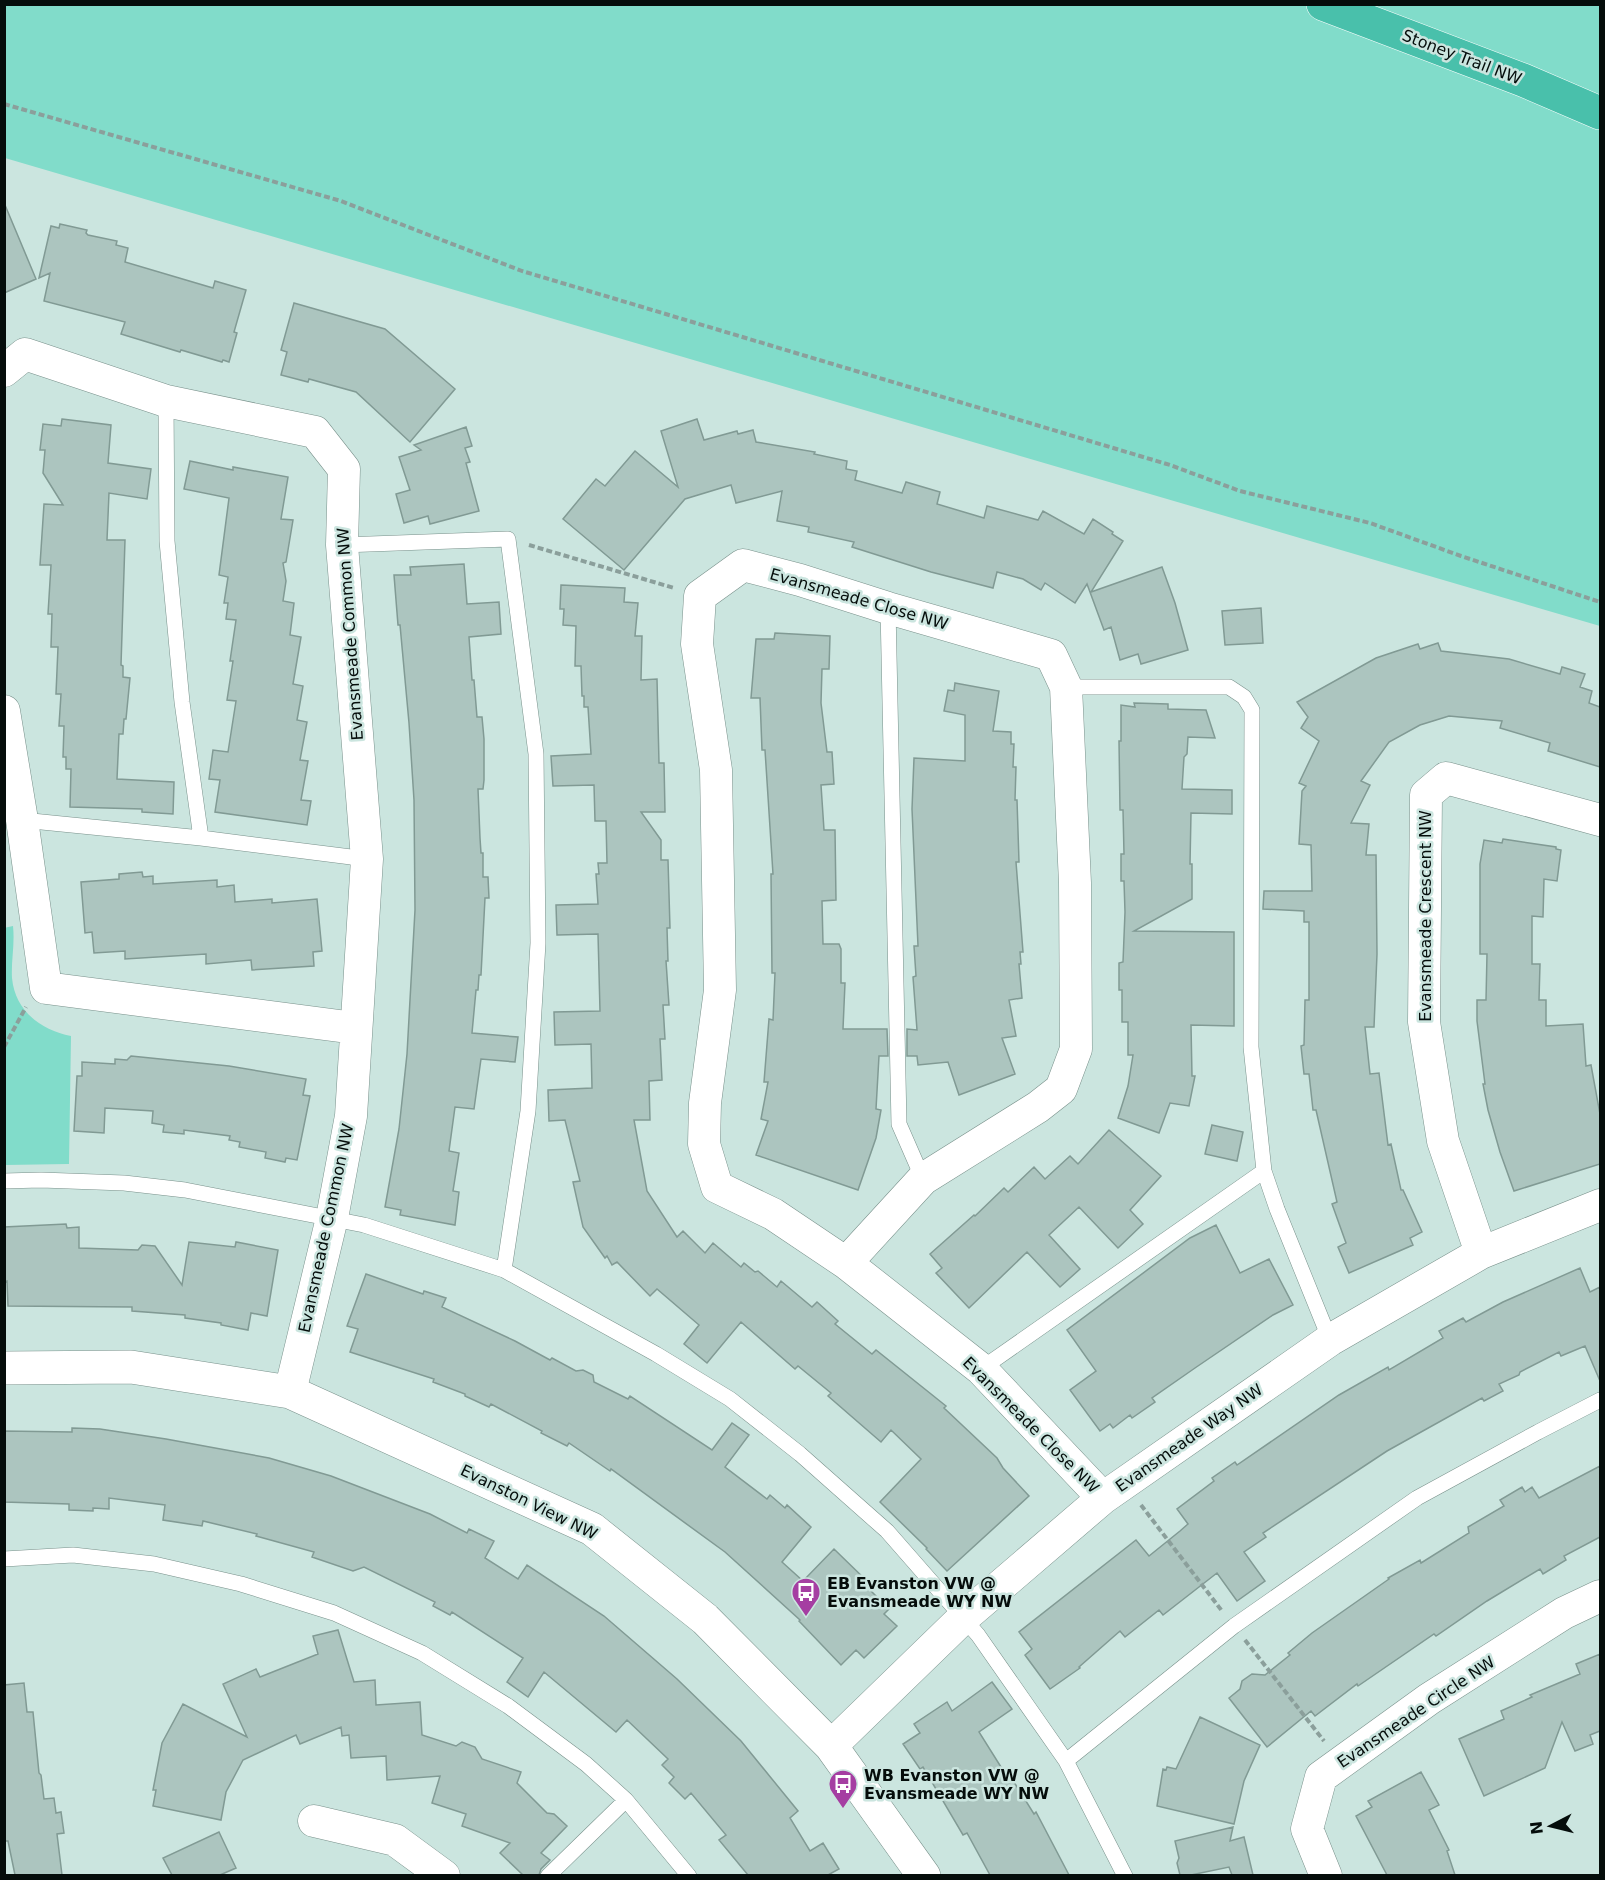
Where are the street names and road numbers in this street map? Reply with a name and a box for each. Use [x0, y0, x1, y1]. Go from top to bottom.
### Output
street label: Stoney Trail NW [1400, 25, 1525, 89]
street label: Evansmeade Common NW [333, 527, 367, 741]
street label: Evansmeade Close NW [768, 564, 951, 634]
street label: Evansmeade Crescent NW [1416, 810, 1435, 1022]
street label: Evansmeade Common NW [295, 1122, 357, 1334]
street label: Evansmeade Close NW [959, 1353, 1103, 1497]
street label: Evansmeade Way NW [1112, 1380, 1266, 1496]
street label: Evanston View NW [457, 1461, 601, 1543]
street label: Evansmeade Circle NW [1334, 1652, 1499, 1772]

